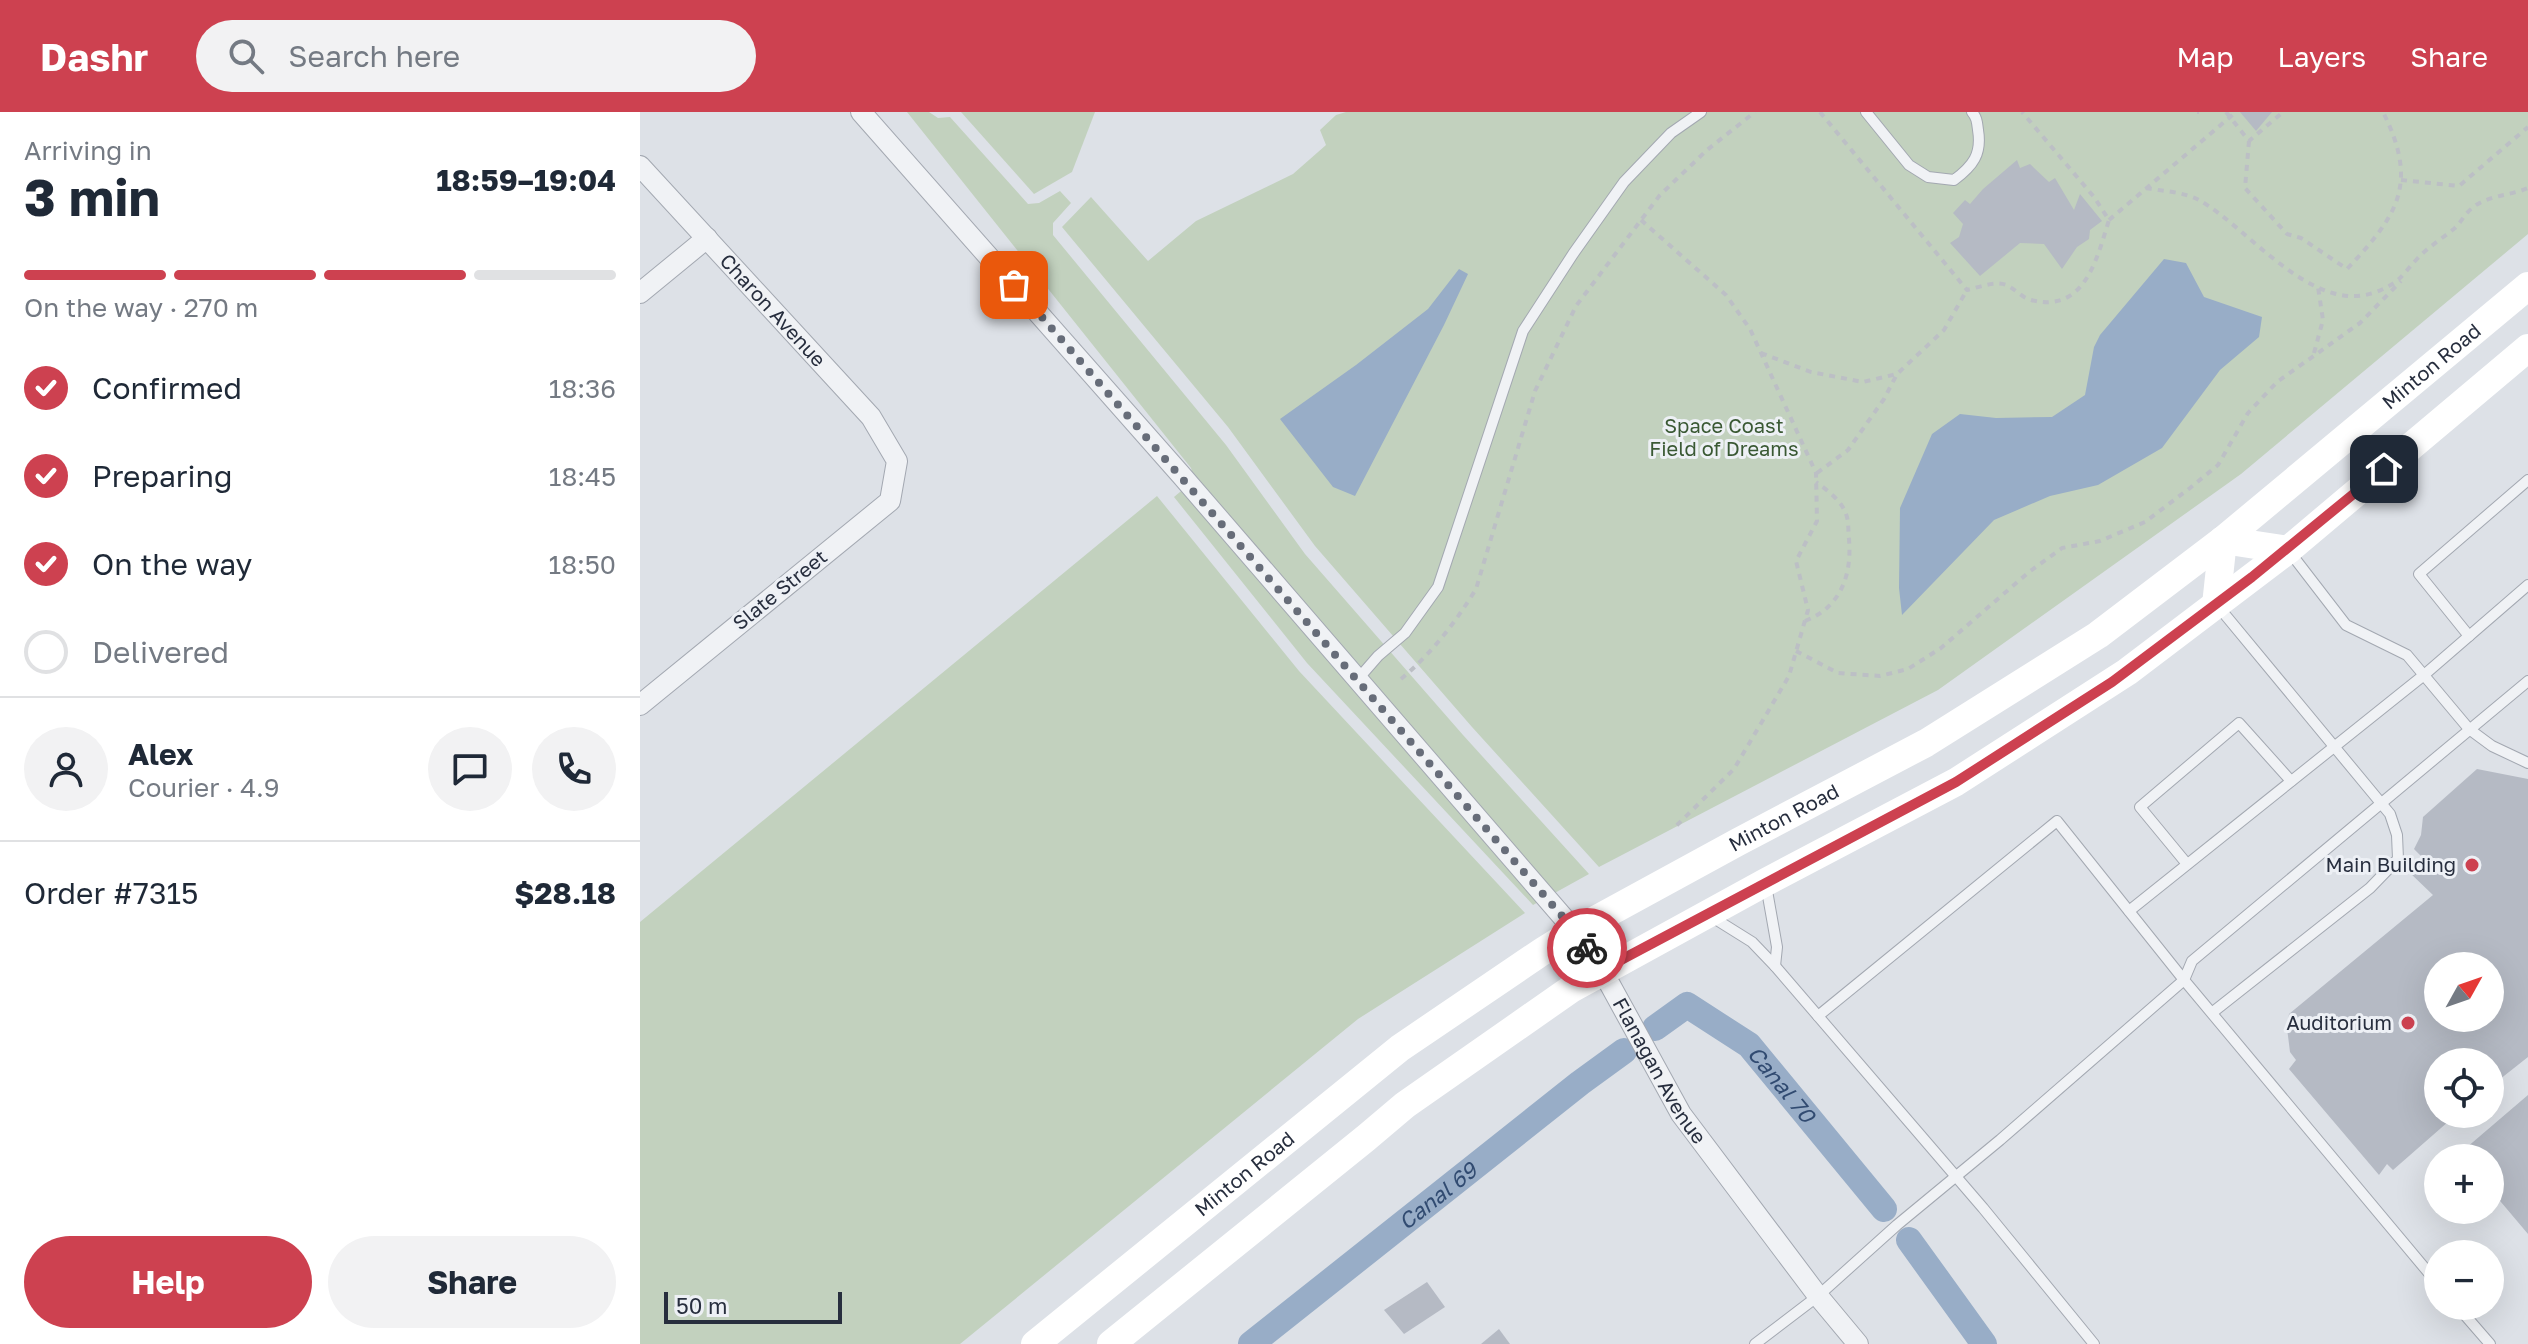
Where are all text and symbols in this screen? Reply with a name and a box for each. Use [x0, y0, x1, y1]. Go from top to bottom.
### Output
search box [196, 20, 756, 92]
text: Dashr [40, 34, 148, 79]
icon: search [224, 34, 268, 78]
text: Search here [288, 38, 460, 74]
text: Map [2176, 40, 2234, 73]
text: Layers [2278, 40, 2366, 73]
text: Share [2410, 40, 2488, 73]
text: Arriving in [24, 135, 152, 166]
text: 18:59–19:04 [436, 162, 616, 198]
text: 3 min [24, 165, 160, 227]
street label: Charon Avenue [716, 248, 831, 371]
pin [980, 251, 1048, 319]
icon: bag [992, 263, 1036, 307]
text: On the way · 270 m [24, 292, 258, 323]
street label: Minton Road [2377, 318, 2485, 414]
icon: check [24, 366, 68, 410]
text: Confirmed [92, 370, 242, 406]
text: 18:36 [549, 373, 616, 404]
park label: Space Coast Field of Dreams [1649, 413, 1799, 460]
pin [2350, 435, 2418, 503]
icon: home [2362, 447, 2406, 491]
icon: check [24, 454, 68, 498]
text: Preparing [92, 458, 233, 494]
text: 18:45 [549, 461, 616, 492]
icon: check [24, 542, 68, 586]
street label: Slate Street [727, 544, 831, 634]
text: On the way [92, 546, 252, 582]
text: 18:50 [549, 549, 616, 580]
text: Delivered [92, 634, 229, 670]
button: person [24, 727, 108, 811]
button: chat [428, 727, 512, 811]
button: phone [532, 727, 616, 811]
text: Alex [128, 736, 193, 772]
text: Courier · 4.9 [128, 772, 280, 803]
street label: Minton Road [1724, 778, 1843, 856]
place label: Main Building [2326, 852, 2456, 876]
marker: Main Building [2463, 856, 2481, 874]
text: Order #7315 [24, 875, 198, 911]
text: $28.18 [514, 875, 616, 911]
courier [1547, 908, 1627, 988]
icon: bike [1565, 926, 1609, 970]
north arrow [2424, 952, 2504, 1032]
map controls [2424, 952, 2504, 1320]
street label: Flanagan Avenue [1609, 993, 1712, 1148]
place label: Auditorium [2286, 1010, 2392, 1034]
marker: Auditorium [2399, 1014, 2417, 1032]
water label: Canal 70 [1742, 1040, 1822, 1129]
button: locate [2424, 1048, 2504, 1128]
street label: Minton Road [1190, 1126, 1299, 1221]
button: + [2424, 1144, 2504, 1224]
water label: Canal 69 [1392, 1155, 1483, 1235]
button: Help [24, 1236, 312, 1328]
button: Share [328, 1236, 616, 1328]
button: − [2424, 1240, 2504, 1320]
scale bar [664, 1288, 842, 1324]
text: 50 m [676, 1292, 727, 1319]

